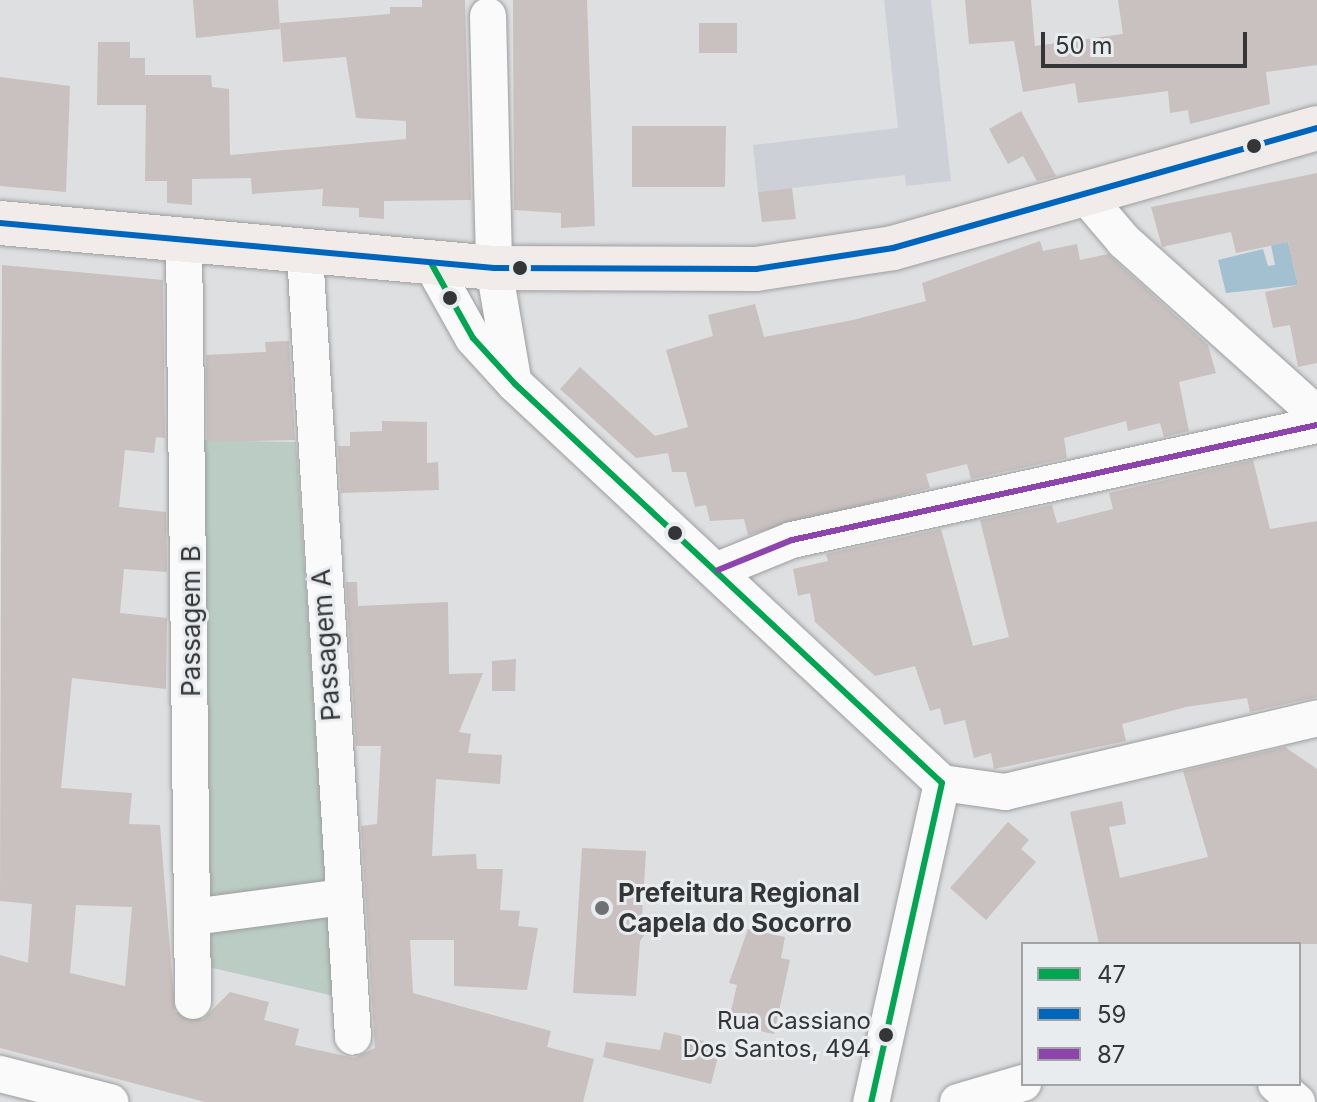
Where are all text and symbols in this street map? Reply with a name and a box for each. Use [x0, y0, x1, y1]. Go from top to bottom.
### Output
scale bar [1045, 16, 1251, 66]
text: 50 m [1055, 31, 1113, 60]
unlabelled marker [1246, 138, 1262, 154]
unlabelled marker [512, 260, 528, 276]
unlabelled marker [442, 290, 458, 306]
unlabelled marker [667, 525, 683, 541]
street label: Passagem B [175, 545, 207, 697]
street label: Passagem A [305, 568, 347, 722]
place label: Prefeitura Regional Capela do Socorro [618, 877, 860, 938]
marker: Prefeitura Regional Capela do Socorro [593, 899, 611, 917]
legend [1021, 942, 1301, 1086]
text: 47 [1097, 960, 1126, 989]
text: 59 [1097, 1000, 1126, 1029]
place label: Rua Cassiano Dos Santos, 494 [683, 1007, 871, 1063]
marker: Rua Cassiano Dos Santos, 494 [878, 1027, 894, 1043]
text: 87 [1097, 1040, 1125, 1069]

